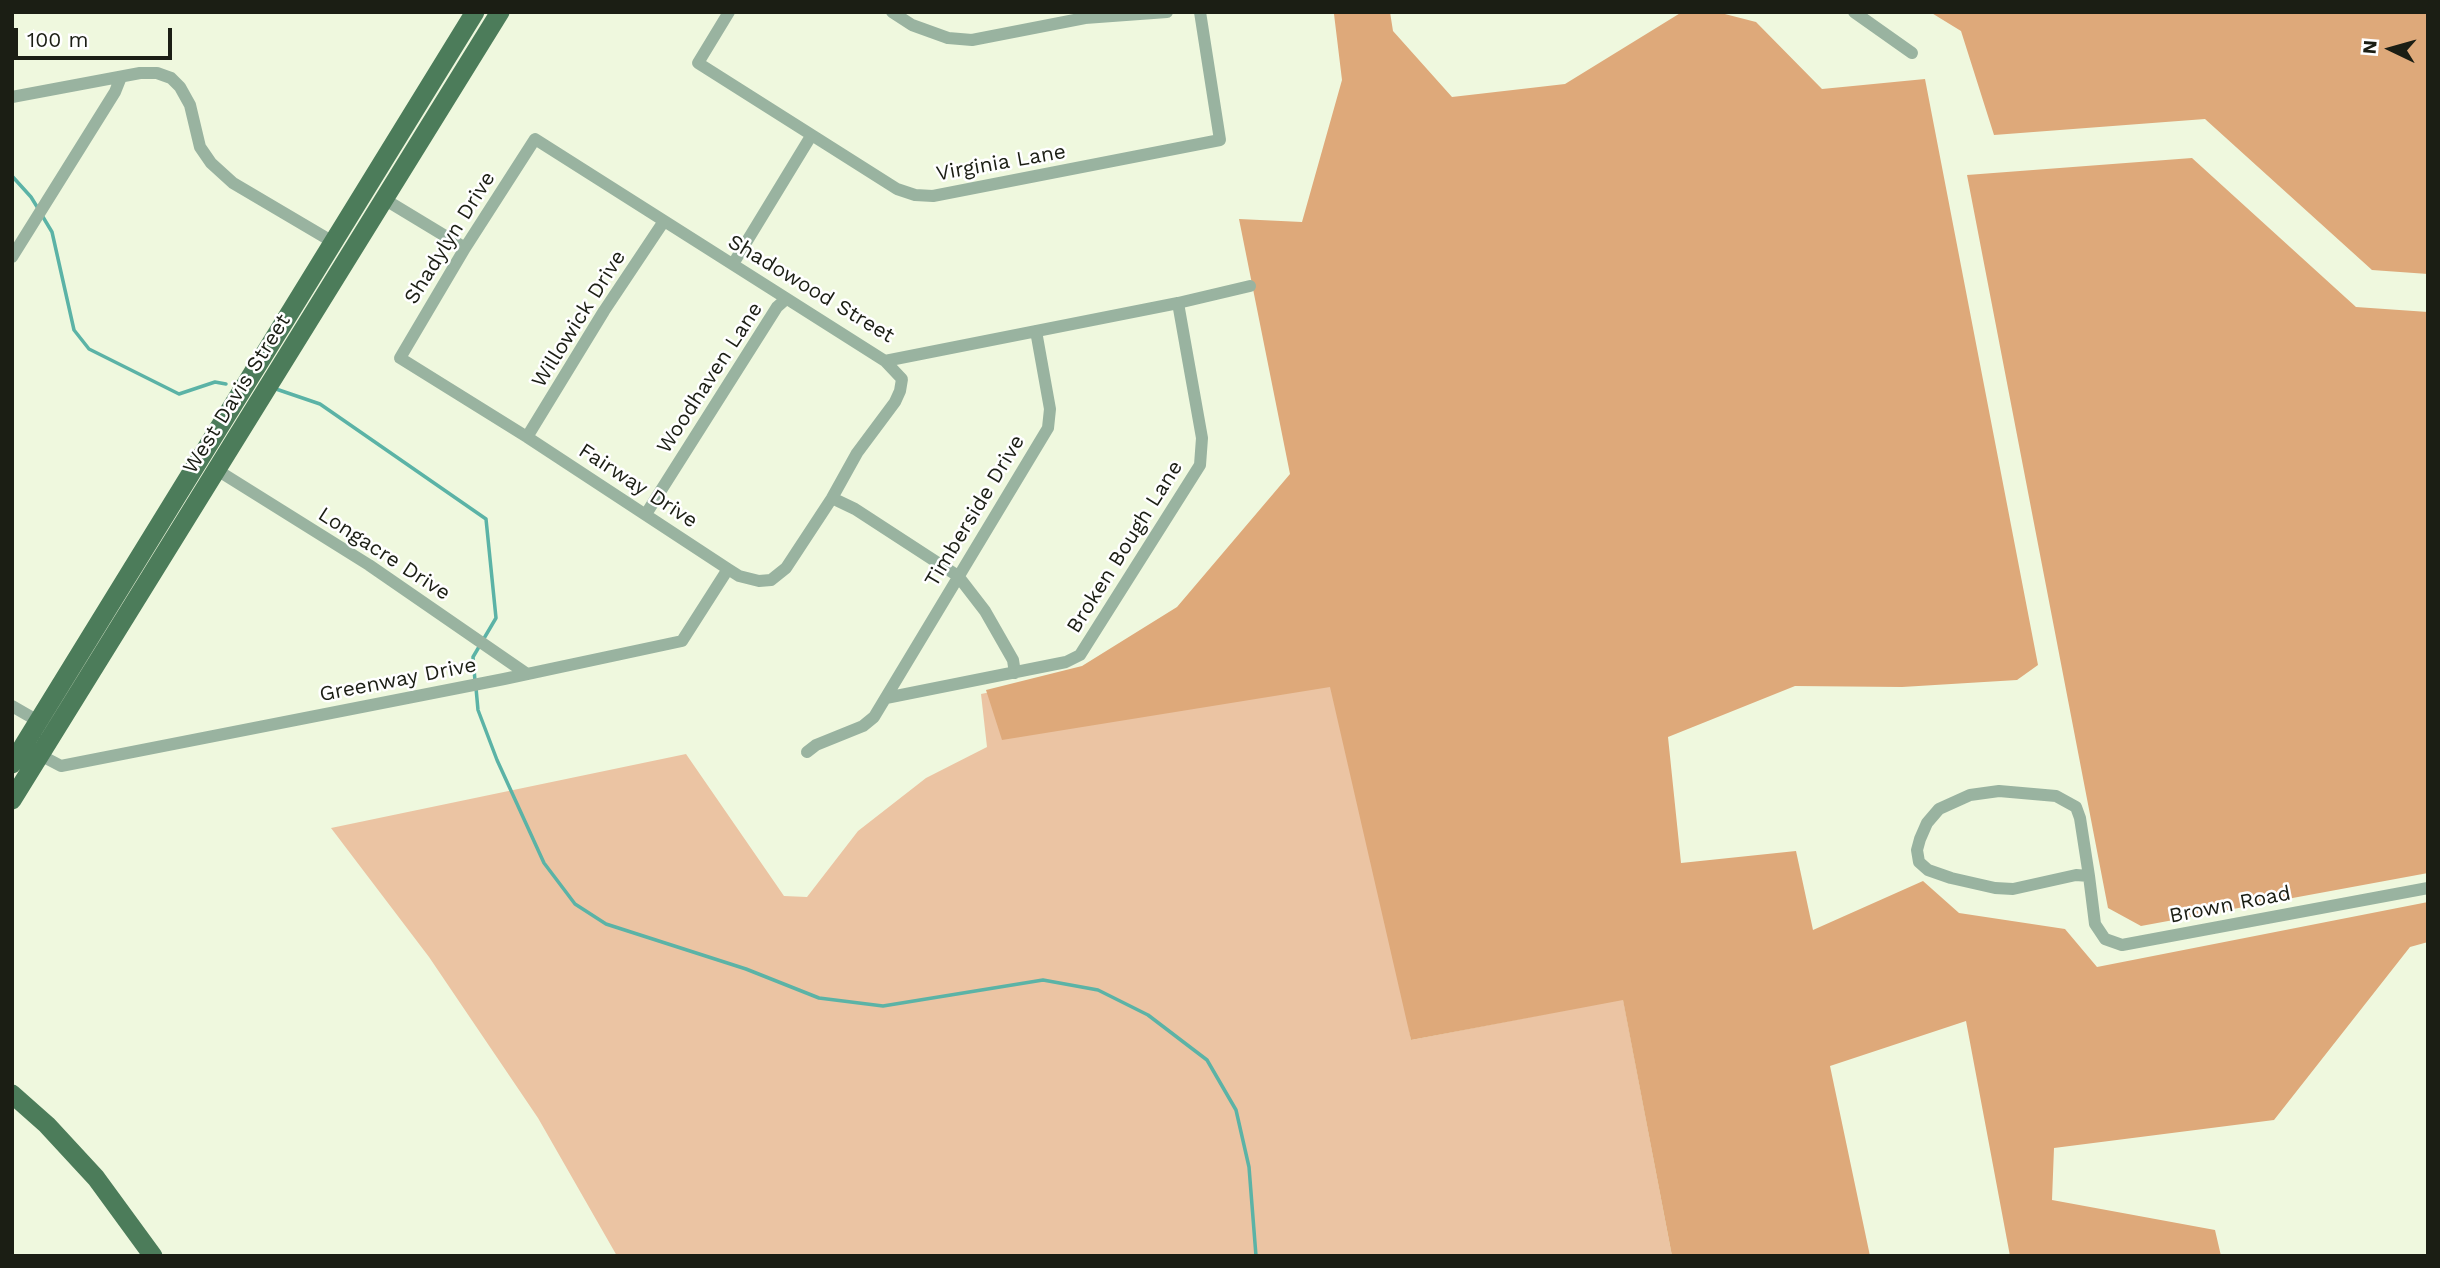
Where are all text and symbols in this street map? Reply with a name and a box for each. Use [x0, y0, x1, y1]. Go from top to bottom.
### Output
scale bar [18, 14, 175, 58]
north arrow [2356, 14, 2426, 84]
text: 100 m [27, 27, 89, 52]
text: N [2358, 39, 2382, 55]
street label: Virginia Lane [934, 139, 1068, 187]
street label: Shadylyn Drive [399, 167, 501, 309]
street label: Shadowood Street [723, 229, 899, 349]
street label: Willowick Drive [527, 246, 631, 392]
street label: Woodhaven Lane [652, 298, 768, 458]
street label: West Davis Street [178, 310, 296, 478]
street label: Timberside Drive [920, 431, 1030, 591]
street label: Fairway Drive [574, 438, 702, 534]
street label: Broken Bough Lane [1062, 456, 1188, 638]
street label: Longacre Drive [313, 502, 455, 606]
street label: Greenway Drive [317, 652, 479, 708]
street label: Brown Road [2167, 881, 2293, 929]

